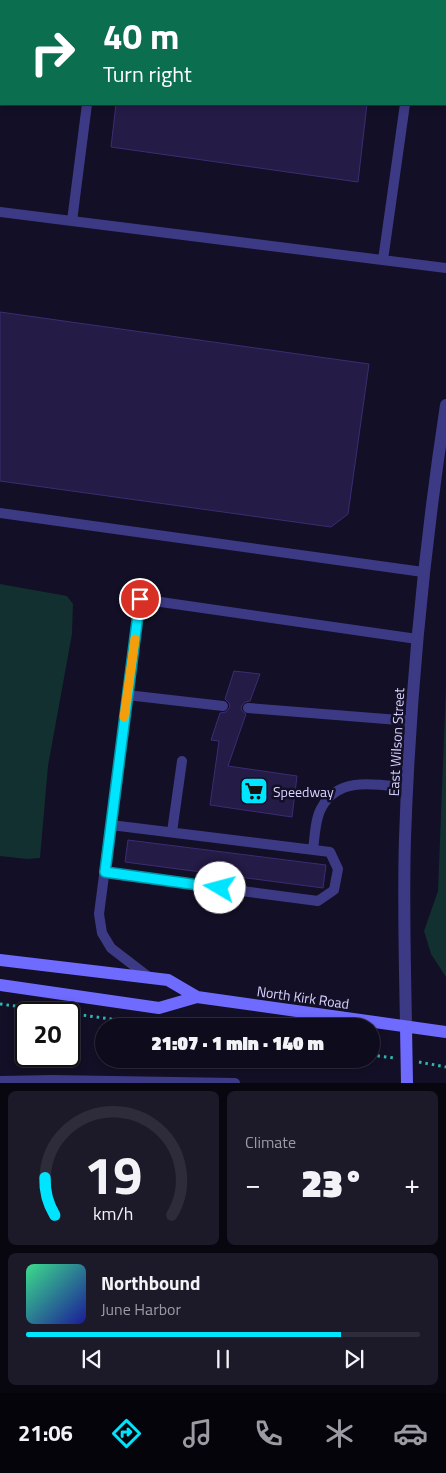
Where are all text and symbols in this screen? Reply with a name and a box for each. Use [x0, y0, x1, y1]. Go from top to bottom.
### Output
text: 40 m [103, 9, 179, 63]
icon: right [20, 20, 85, 85]
text: Turn right [103, 57, 192, 91]
pin [119, 578, 161, 620]
icon: arrive [126, 585, 154, 613]
street label: East Wilson Street [383, 687, 409, 797]
supermarket icon: Speedway [239, 776, 269, 806]
place label: Speedway [273, 781, 334, 802]
position arrow [193, 861, 245, 913]
street label: North Kirk Road [255, 980, 351, 1014]
speed limit sign: 20 [15, 1002, 80, 1067]
text: 21:07 · 1 min · 140 m [151, 1028, 324, 1057]
text: Climate [245, 1130, 296, 1154]
text: 19 [84, 1135, 143, 1214]
text: 23° [301, 1154, 364, 1212]
text: − [245, 1162, 261, 1205]
text: + [404, 1162, 420, 1205]
text: km/h [93, 1200, 134, 1227]
text: Northbound [101, 1268, 201, 1297]
text: June Harbor [101, 1297, 181, 1321]
icon: previous [78, 1345, 106, 1373]
icon: pause [209, 1345, 237, 1373]
icon: next [340, 1345, 368, 1373]
text: 21:06 [18, 1416, 73, 1450]
icon: directions [109, 1416, 144, 1451]
icon: music [180, 1416, 215, 1451]
icon: phone [251, 1416, 286, 1451]
icon: climate [322, 1416, 357, 1451]
icon: car [393, 1416, 428, 1451]

